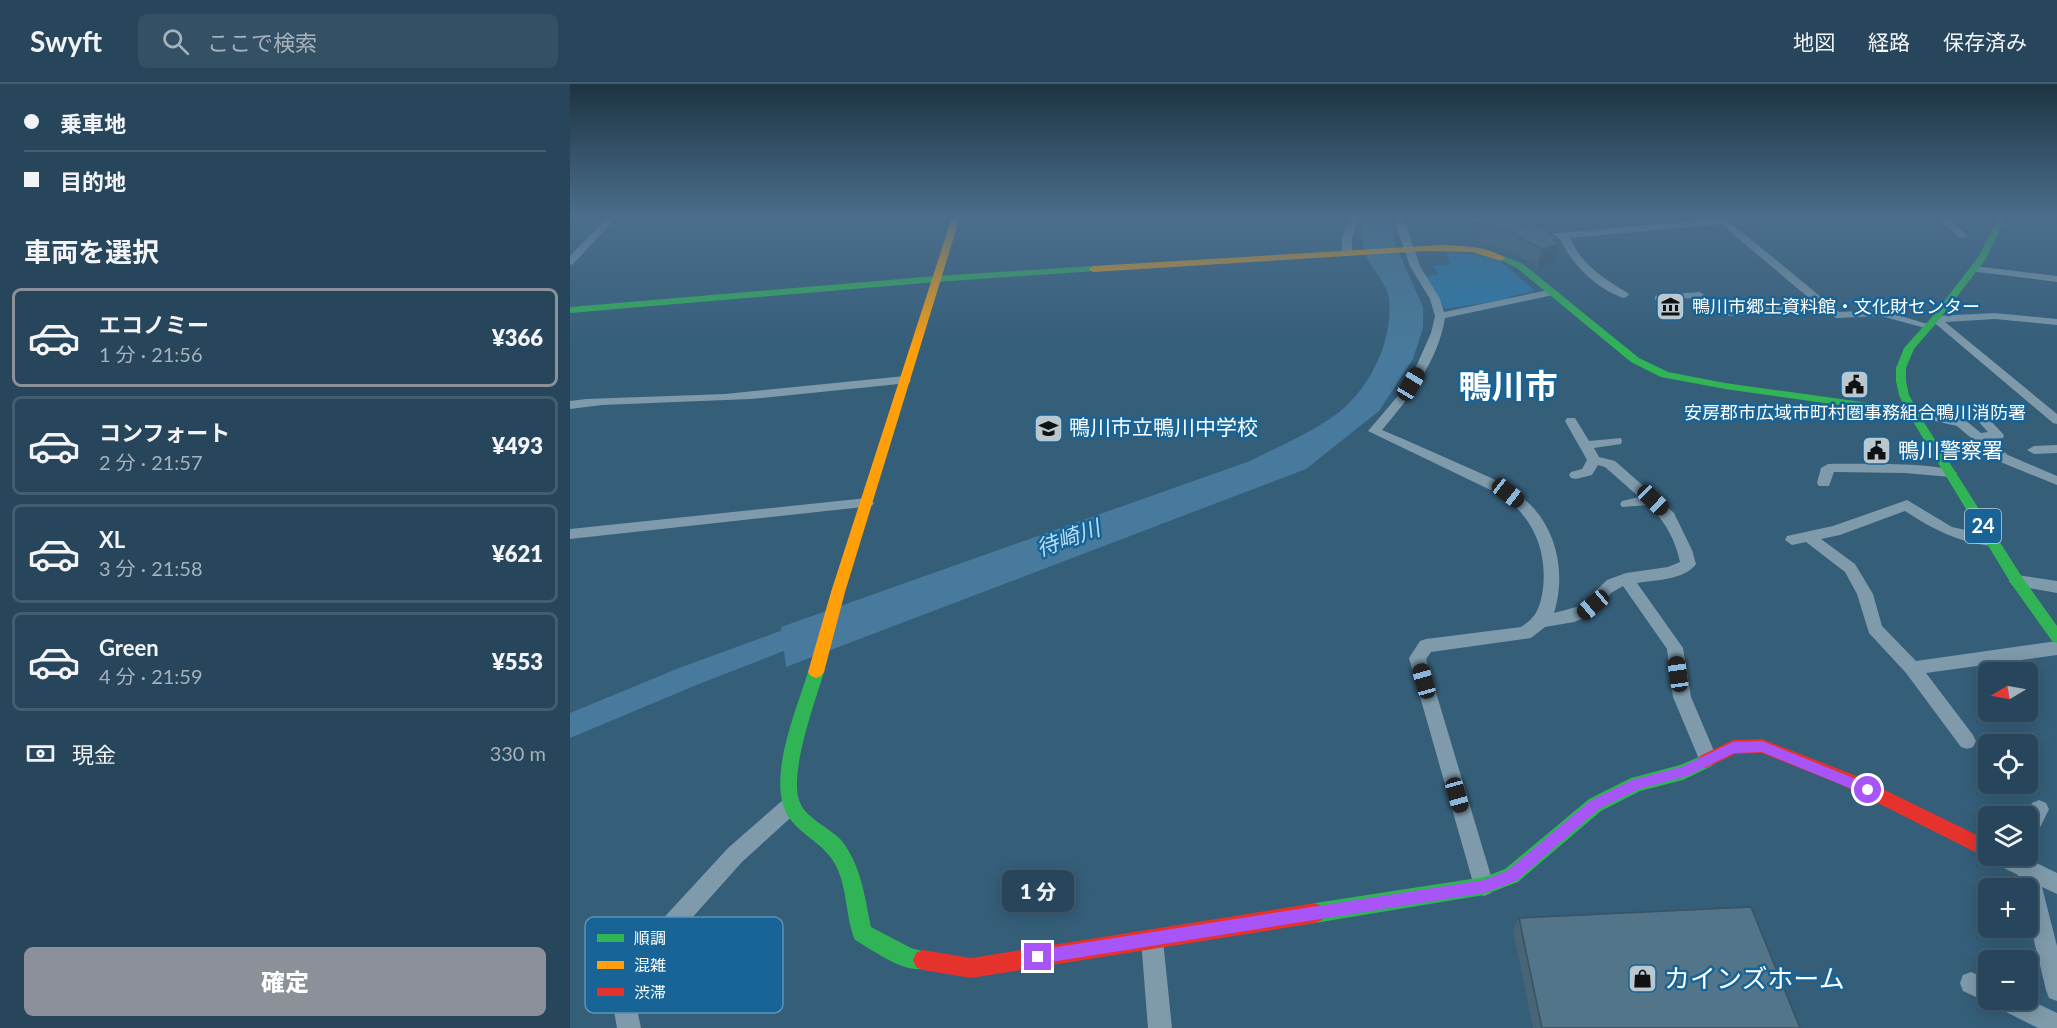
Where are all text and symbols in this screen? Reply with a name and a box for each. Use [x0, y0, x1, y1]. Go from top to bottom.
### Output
search box [138, 14, 558, 68]
text: Swyft [30, 24, 102, 58]
icon: search [159, 25, 192, 58]
text: ここで検索 [207, 29, 317, 56]
text: 地図 [1793, 29, 1835, 54]
text: 経路 [1868, 29, 1910, 54]
text: 保存済み [1943, 29, 2027, 54]
text: 乗車地 [60, 110, 126, 137]
text: 目的地 [60, 168, 126, 195]
text: 車両を選択 [24, 235, 159, 268]
museum icon: 鴨川市郷土資料館・文化財センター [1655, 291, 1687, 323]
place label: 鴨川市郷土資料館・文化財センター [1692, 295, 1980, 317]
icon: car [27, 311, 81, 365]
text: エコノミー [99, 311, 209, 338]
text: ¥366 [492, 324, 543, 351]
text: 1 分 · 21:56 [99, 342, 203, 366]
car [1394, 364, 1428, 404]
district label: 鴨川市 [1459, 365, 1558, 405]
public building icon: 安房郡市広域市町村圏事務組合鴨川消防署 [1839, 368, 1871, 400]
place label: 安房郡市広域市町村圏事務組合鴨川消防署 [1684, 401, 2026, 423]
school or university icon: 鴨川市立鴨川中学校 [1032, 412, 1064, 444]
place label: 鴨川市立鴨川中学校 [1069, 414, 1258, 439]
icon: car [27, 419, 81, 473]
text: コンフォート [99, 419, 230, 446]
text: ¥493 [492, 432, 543, 459]
public building icon: 鴨川警察署 [1861, 435, 1893, 467]
place label: 鴨川警察署 [1898, 437, 2003, 462]
text: 2 分 · 21:57 [99, 450, 203, 474]
car [1488, 475, 1528, 511]
car [1634, 481, 1672, 519]
road number: 24 [1965, 509, 2001, 543]
water label: 待崎川 [1032, 513, 1105, 562]
text: XL [99, 526, 125, 553]
icon: car [27, 527, 81, 581]
text: ¥621 [492, 540, 543, 567]
text: 3 分 · 21:58 [99, 556, 203, 580]
car [1573, 587, 1613, 623]
text: Green [99, 634, 159, 661]
icon: car [27, 635, 81, 689]
text: ¥553 [492, 648, 543, 675]
car [1667, 655, 1689, 693]
car [1410, 661, 1438, 701]
north arrow [1978, 662, 2038, 722]
map controls [1978, 662, 2038, 1010]
text: 4 分 · 21:59 [99, 664, 203, 688]
button: locate [1978, 734, 2038, 794]
icon: cash [24, 737, 57, 770]
text: 現金 [72, 741, 116, 768]
text: 330 m [490, 741, 546, 765]
car [1443, 775, 1471, 815]
route start [1854, 776, 1881, 803]
button: layers [1978, 806, 2038, 866]
callout: 1 分 [1002, 870, 1074, 912]
button: + [1978, 878, 2038, 938]
text: 1 分 [1020, 879, 1056, 903]
legend [585, 917, 783, 1013]
text: 順調 [634, 928, 666, 947]
route end [1024, 943, 1051, 970]
button: 確定 [24, 947, 546, 1016]
button: − [1978, 950, 2038, 1010]
text: 混雑 [634, 955, 666, 974]
place label: カインズホーム [1664, 962, 1845, 994]
shop icon: カインズホーム [1627, 963, 1659, 995]
text: 渋滞 [634, 982, 666, 1001]

